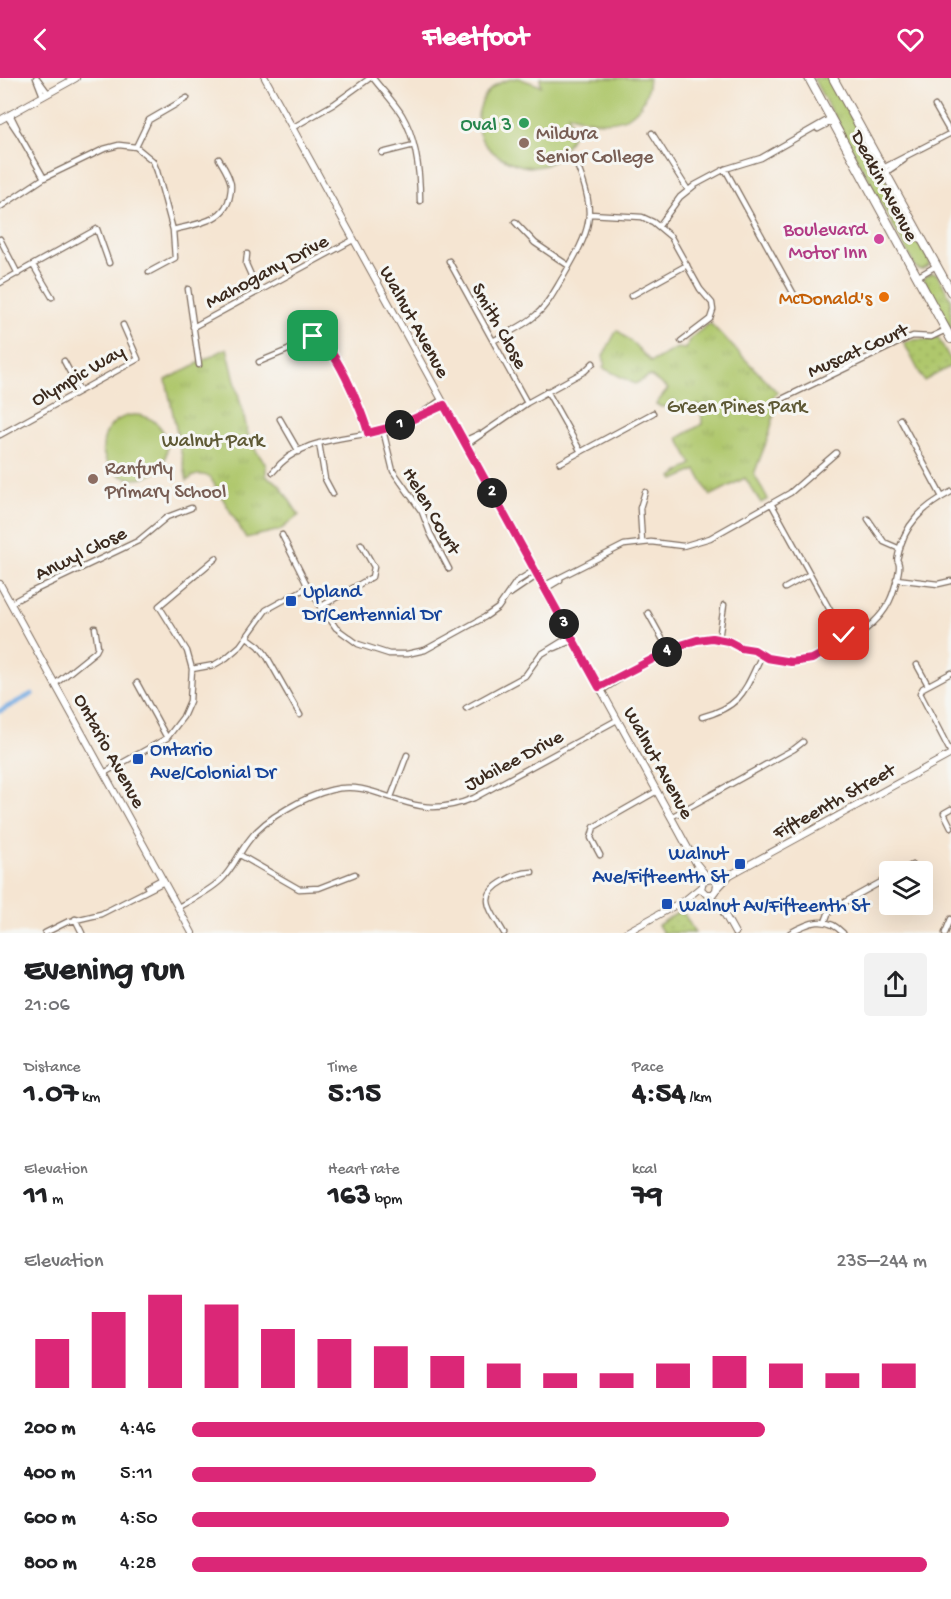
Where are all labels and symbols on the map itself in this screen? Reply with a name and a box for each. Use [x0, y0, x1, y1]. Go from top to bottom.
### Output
place label: Oval 3 [461, 115, 512, 138]
marker: Oval 3 [517, 116, 531, 130]
place label: Mildura Senior College [536, 124, 654, 170]
street label: Deakin Avenue [843, 126, 922, 247]
marker: Mildura Senior College [517, 136, 531, 150]
place label: Boulevard Motor Inn [783, 220, 869, 266]
street label: Mahogany Drive [202, 231, 334, 315]
marker: Boulevard Motor Inn [872, 232, 886, 246]
street label: Walnut Avenue [373, 263, 453, 383]
street label: Smith Close [465, 280, 531, 374]
place label: McDonald's [779, 289, 873, 312]
marker: McDonald's [877, 290, 891, 304]
pin [287, 310, 338, 361]
street label: Muscat Court [805, 319, 914, 385]
street label: Olympic Way [28, 341, 130, 413]
park label: Green Pines Park [667, 397, 809, 420]
pin: 1 [385, 410, 415, 440]
park label: Walnut Park [162, 431, 266, 454]
place label: Ranfurly Primary School [104, 459, 226, 505]
street label: Helen Court [396, 464, 465, 561]
marker: Ranfurly Primary School [86, 472, 100, 486]
pin: 2 [477, 478, 507, 508]
street label: Anwyl Close [32, 523, 132, 587]
place label: Upland Dr/Centennial Dr [301, 582, 443, 628]
marker: Upland Dr/Centennial Dr [284, 594, 298, 608]
pin: 3 [549, 609, 579, 639]
pin [818, 609, 869, 660]
pin: 4 [652, 637, 682, 667]
street label: Ontario Avenue [67, 690, 149, 814]
street label: Walnut Avenue [617, 704, 697, 824]
street label: Jubilee Drive [461, 726, 568, 798]
place label: Ontario Ave/Colonial Dr [150, 740, 278, 786]
marker: Ontario Ave/Colonial Dr [131, 752, 145, 766]
street label: Fifteenth Street [769, 759, 901, 847]
place label: Walnut Ave/Fifteenth St [592, 844, 730, 890]
marker: Walnut Ave/Fifteenth St [733, 857, 747, 871]
place label: Walnut Av/Fifteenth St [679, 896, 871, 919]
marker: Walnut Av/Fifteenth St [660, 897, 674, 911]

